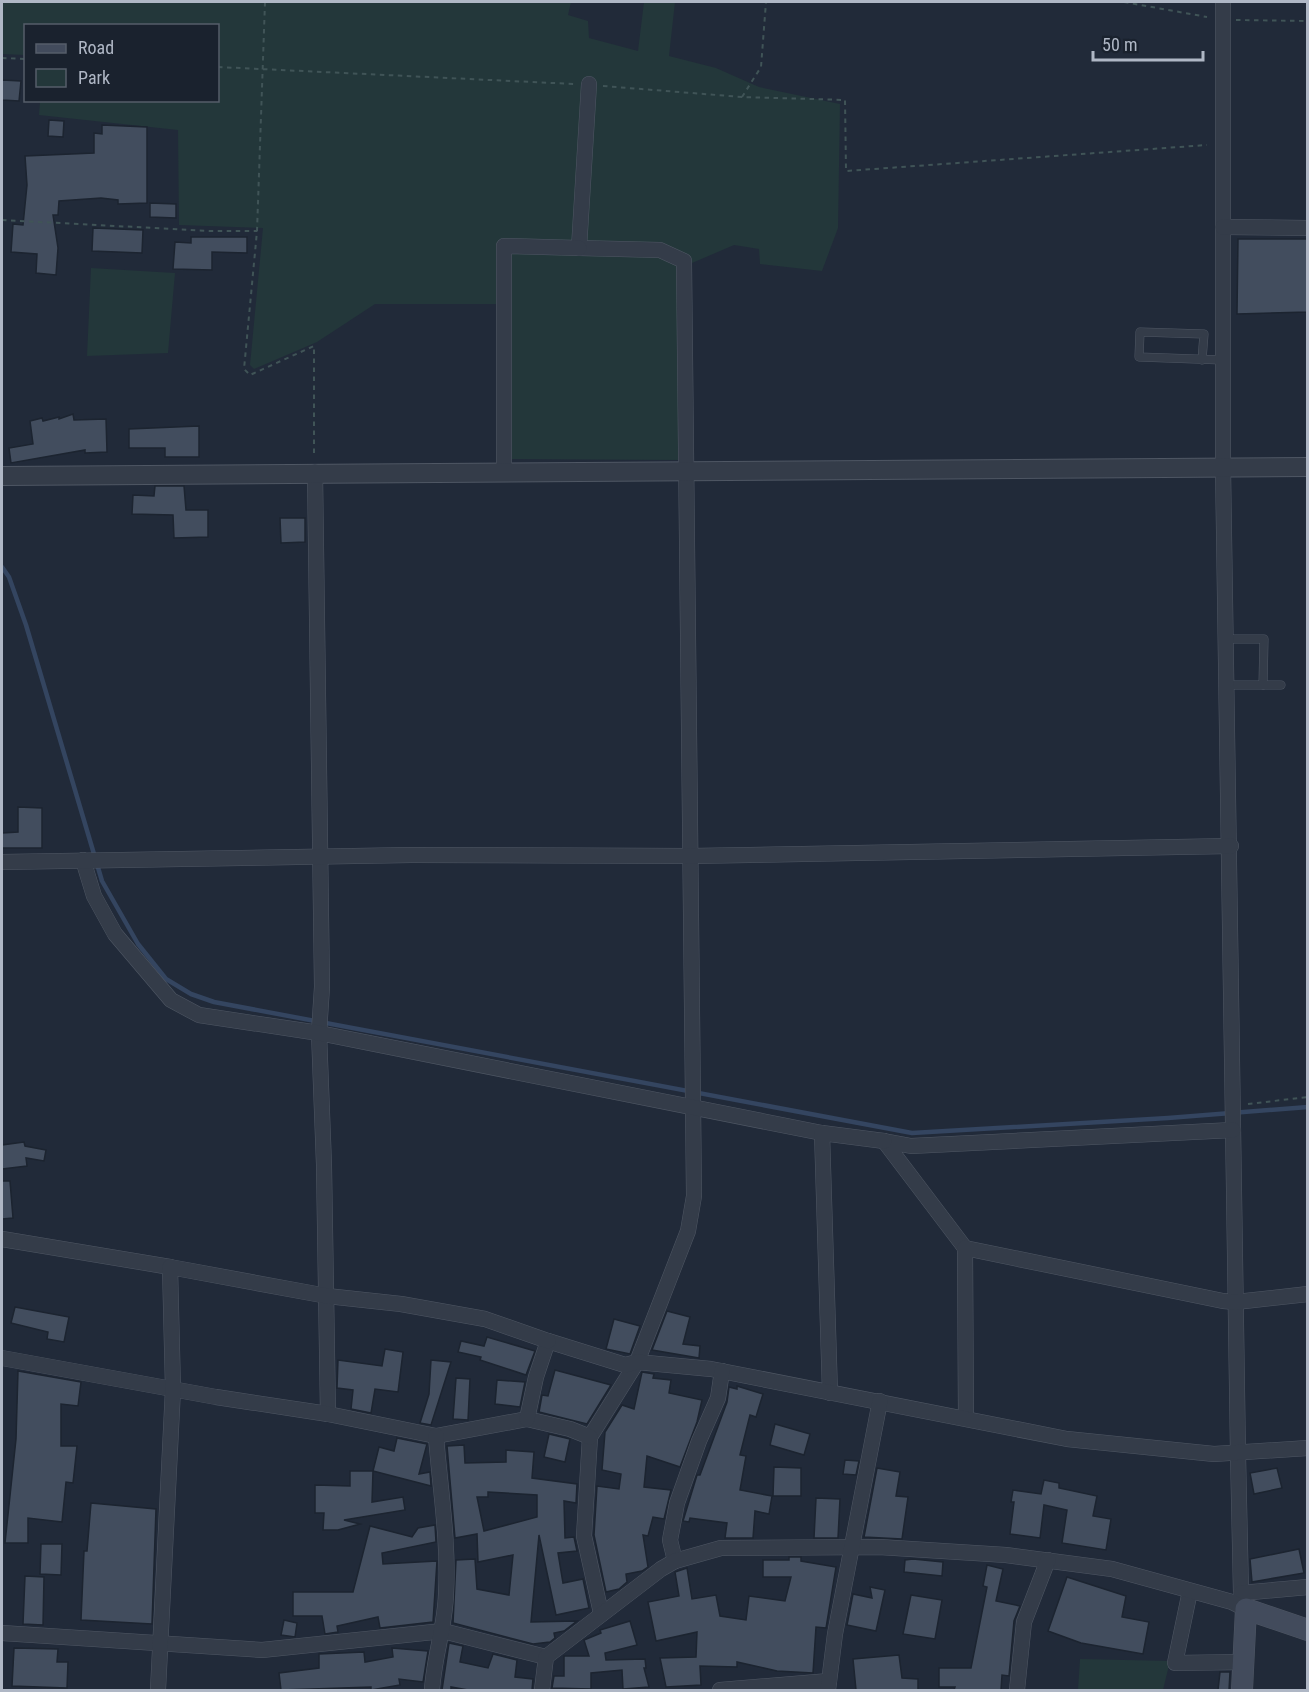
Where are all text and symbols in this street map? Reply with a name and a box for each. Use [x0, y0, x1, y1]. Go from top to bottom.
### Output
legend [24, 24, 219, 102]
scale bar [1093, 24, 1202, 62]
text: 50 m [1102, 34, 1137, 55]
text: Road [78, 37, 114, 58]
text: Park [78, 67, 110, 88]

